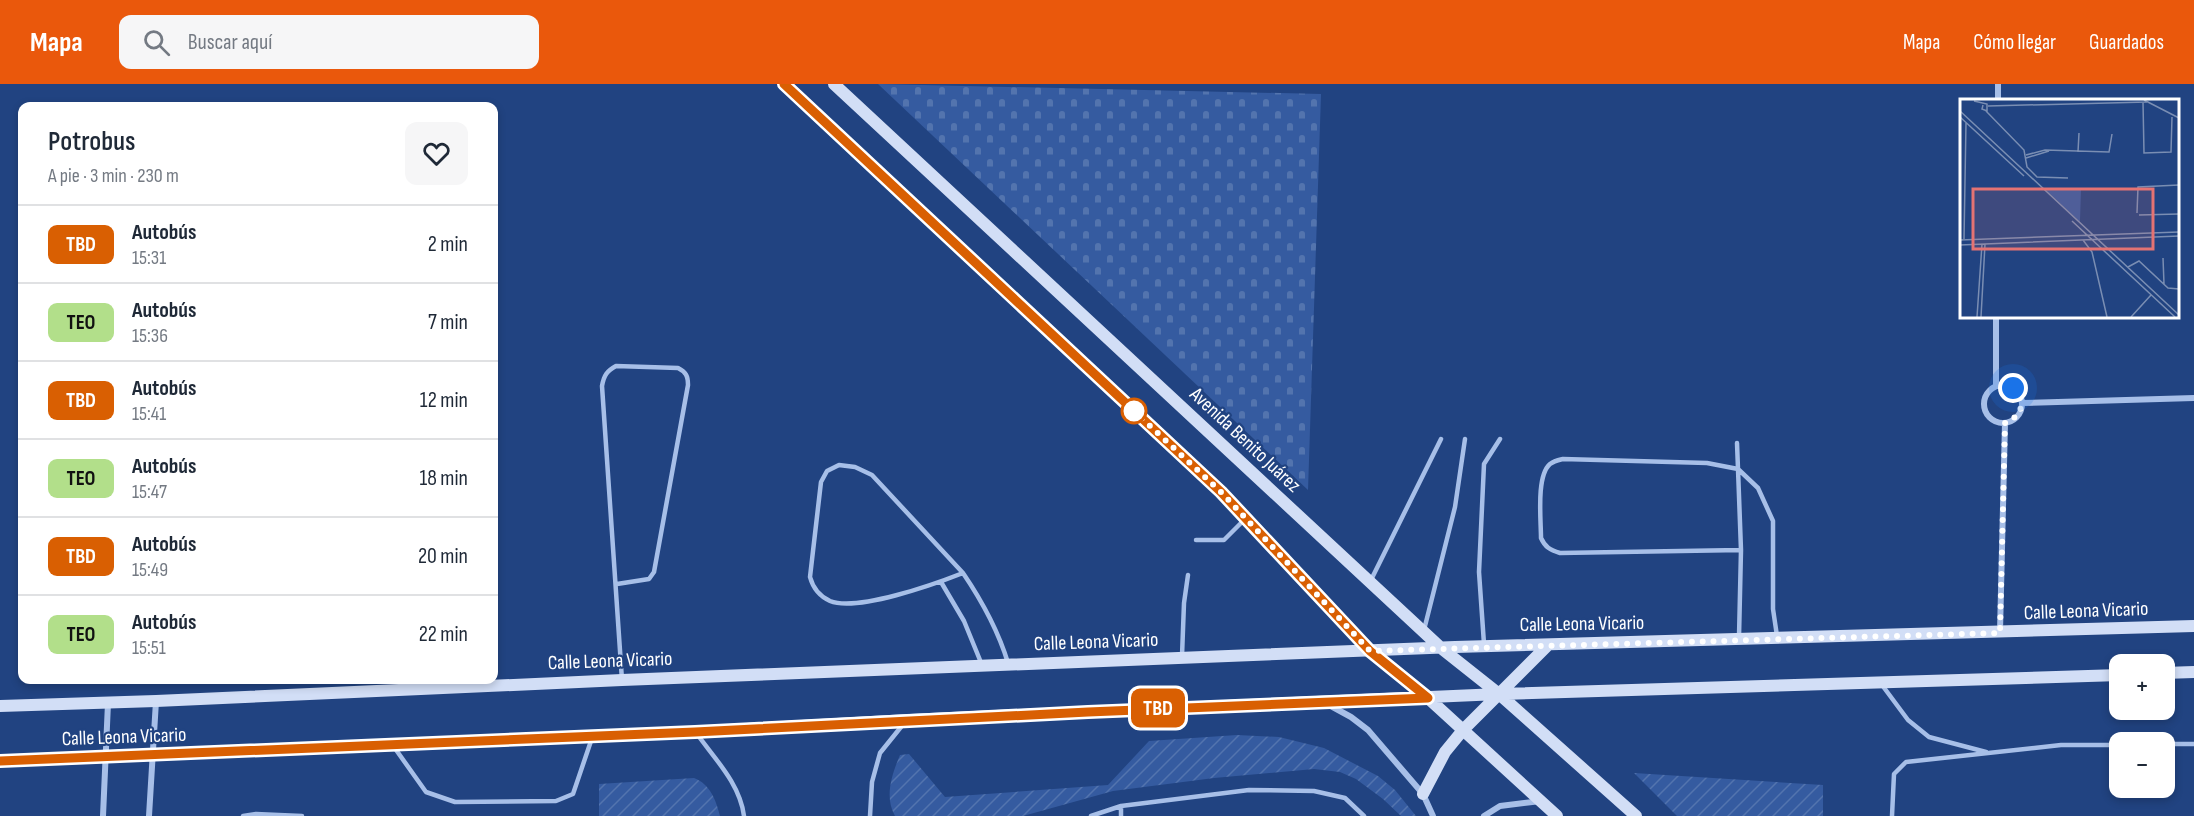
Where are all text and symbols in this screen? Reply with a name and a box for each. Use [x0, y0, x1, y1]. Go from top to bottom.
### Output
search box [119, 15, 539, 69]
text: Mapa [30, 26, 83, 59]
icon: search [140, 26, 173, 59]
text: Buscar aquí [188, 29, 272, 56]
text: Mapa [1903, 30, 1940, 55]
text: Cómo llegar [1973, 30, 2056, 55]
text: Guardados [2089, 30, 2164, 55]
inset map [1960, 99, 2179, 318]
button: heart [405, 122, 468, 185]
text: Potrobus [48, 125, 136, 158]
text: A pie · 3 min · 230 m [48, 164, 179, 188]
text: Autobús [132, 219, 196, 246]
text: 2 min [428, 231, 468, 258]
text: TBD [66, 232, 96, 257]
text: 15:31 [132, 246, 166, 270]
text: Autobús [132, 297, 196, 324]
text: 7 min [428, 309, 468, 336]
text: TEO [67, 310, 95, 335]
text: 15:36 [132, 324, 168, 348]
your location [1998, 373, 2028, 403]
text: Autobús [132, 375, 196, 402]
street label: Avenida Benito Juárez [1184, 382, 1305, 498]
text: 12 min [420, 387, 468, 414]
text: TBD [66, 388, 96, 413]
unlabelled marker [1121, 398, 1147, 424]
text: 15:41 [132, 402, 166, 426]
text: Autobús [132, 453, 196, 480]
text: 18 min [420, 465, 468, 492]
text: TEO [67, 466, 95, 491]
text: 15:47 [132, 480, 167, 504]
text: Autobús [132, 531, 196, 558]
text: 20 min [418, 543, 468, 570]
text: TBD [66, 544, 96, 569]
text: 15:49 [132, 558, 168, 582]
street label: Calle Leona Vicario [2023, 597, 2149, 625]
text: Autobús [132, 609, 196, 636]
street label: Calle Leona Vicario [1519, 611, 1645, 637]
text: 22 min [419, 621, 468, 648]
text: TEO [67, 622, 95, 647]
street label: Calle Leona Vicario [1033, 628, 1159, 656]
text: 15:51 [132, 636, 166, 660]
street label: Calle Leona Vicario [547, 647, 673, 675]
map controls [2109, 654, 2175, 798]
button: + [2109, 654, 2175, 720]
line badge: TBD [1124, 688, 1192, 728]
text: TBD [1143, 696, 1173, 721]
street label: Calle Leona Vicario [61, 723, 187, 751]
button: − [2109, 732, 2175, 798]

